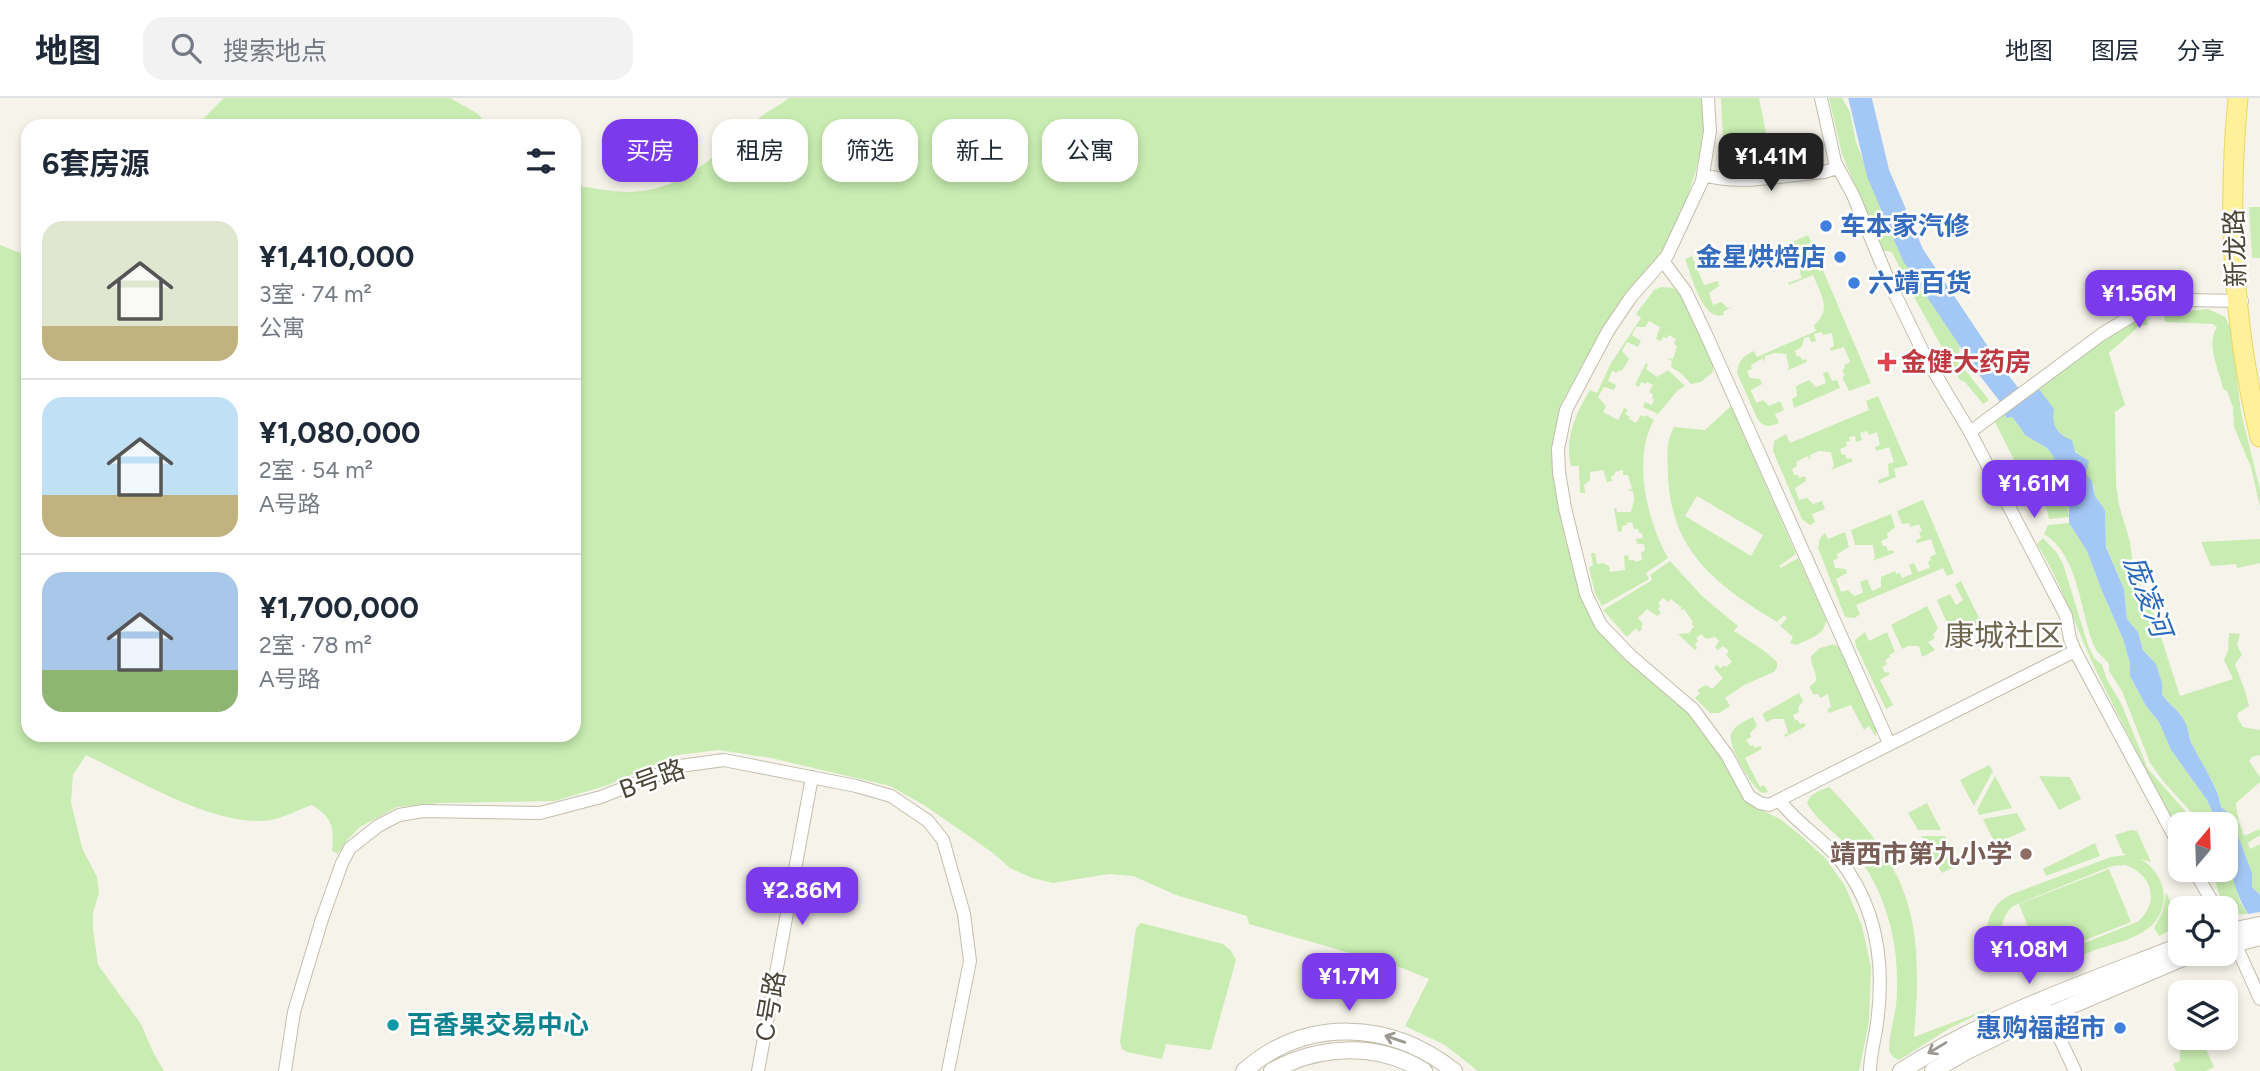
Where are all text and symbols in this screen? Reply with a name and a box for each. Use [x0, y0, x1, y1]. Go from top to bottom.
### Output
search box [143, 17, 633, 80]
icon: search [167, 29, 205, 67]
text: 地图 [35, 31, 101, 70]
text: 搜索地点 [223, 35, 327, 67]
text: 地图 [2005, 36, 2053, 65]
text: 图层 [2091, 36, 2139, 65]
text: 分享 [2177, 36, 2225, 65]
chip: 买房 [602, 119, 698, 182]
chip: 租房 [712, 119, 808, 182]
chip: 筛选 [822, 119, 918, 182]
chip: 新上 [932, 119, 1028, 182]
chip: 公寓 [1042, 119, 1138, 182]
pin: ¥1.41M [1714, 134, 1828, 193]
icon: filters [522, 142, 560, 180]
text: ¥1.41M [1734, 142, 1808, 170]
text: 6套房源 [42, 145, 149, 182]
street label: 新龙路 [2218, 208, 2252, 288]
place label: 车本家汽修 [1840, 210, 1970, 242]
marker: 车本家汽修 [1818, 218, 1834, 234]
text: ¥1,410,000 [259, 238, 414, 275]
place label: 金星烘焙店 [1696, 241, 1826, 273]
icon: home [98, 249, 182, 333]
marker: 金星烘焙店 [1832, 249, 1848, 265]
place label: 六靖百货 [1868, 267, 1972, 299]
pin: ¥1.56M [2082, 271, 2196, 330]
marker: 六靖百货 [1846, 275, 1862, 291]
text: ¥1.56M [2101, 279, 2177, 307]
text: 3室 · 74 m² [259, 280, 372, 308]
text: 公寓 [259, 314, 305, 342]
place label: 金健大药房 [1901, 346, 2031, 378]
marker: 金健大药房 [1879, 354, 1895, 370]
text: ¥1,080,000 [259, 414, 421, 451]
icon: home [98, 425, 182, 509]
text: 2室 · 54 m² [259, 456, 373, 484]
pin: ¥1.61M [1977, 460, 2091, 520]
text: ¥1.61M [1998, 469, 2070, 497]
text: A号路 [259, 490, 321, 518]
water label: 庞凌河 [2117, 551, 2181, 646]
text: ¥1,700,000 [259, 589, 419, 626]
icon: home [98, 600, 182, 684]
district label: 康城社区 [1944, 617, 2064, 654]
text: 2室 · 78 m² [259, 631, 372, 659]
text: A号路 [259, 665, 321, 693]
street label: B号路 [615, 752, 689, 806]
north arrow [2168, 812, 2238, 882]
map controls [2168, 812, 2238, 1050]
place label: 靖西市第九小学 [1830, 838, 2012, 870]
marker: 靖西市第九小学 [2018, 846, 2034, 862]
pin: ¥2.86M [745, 868, 859, 927]
text: ¥2.86M [762, 876, 842, 904]
button: locate [2168, 896, 2238, 966]
pin: ¥1.08M [1972, 926, 2086, 986]
text: ¥1.08M [1990, 935, 2068, 963]
pin: ¥1.7M [1300, 954, 1398, 1013]
text: ¥1.7M [1318, 962, 1380, 990]
street label: C号路 [748, 968, 792, 1044]
button: layers [2168, 980, 2238, 1050]
place label: 百香果交易中心 [407, 1009, 589, 1041]
place label: 惠购福超市 [1976, 1012, 2106, 1044]
marker: 百香果交易中心 [385, 1017, 401, 1033]
marker: 惠购福超市 [2112, 1020, 2128, 1036]
one-way arrow [1384, 1032, 1406, 1044]
one-way arrow [1928, 1042, 1948, 1056]

